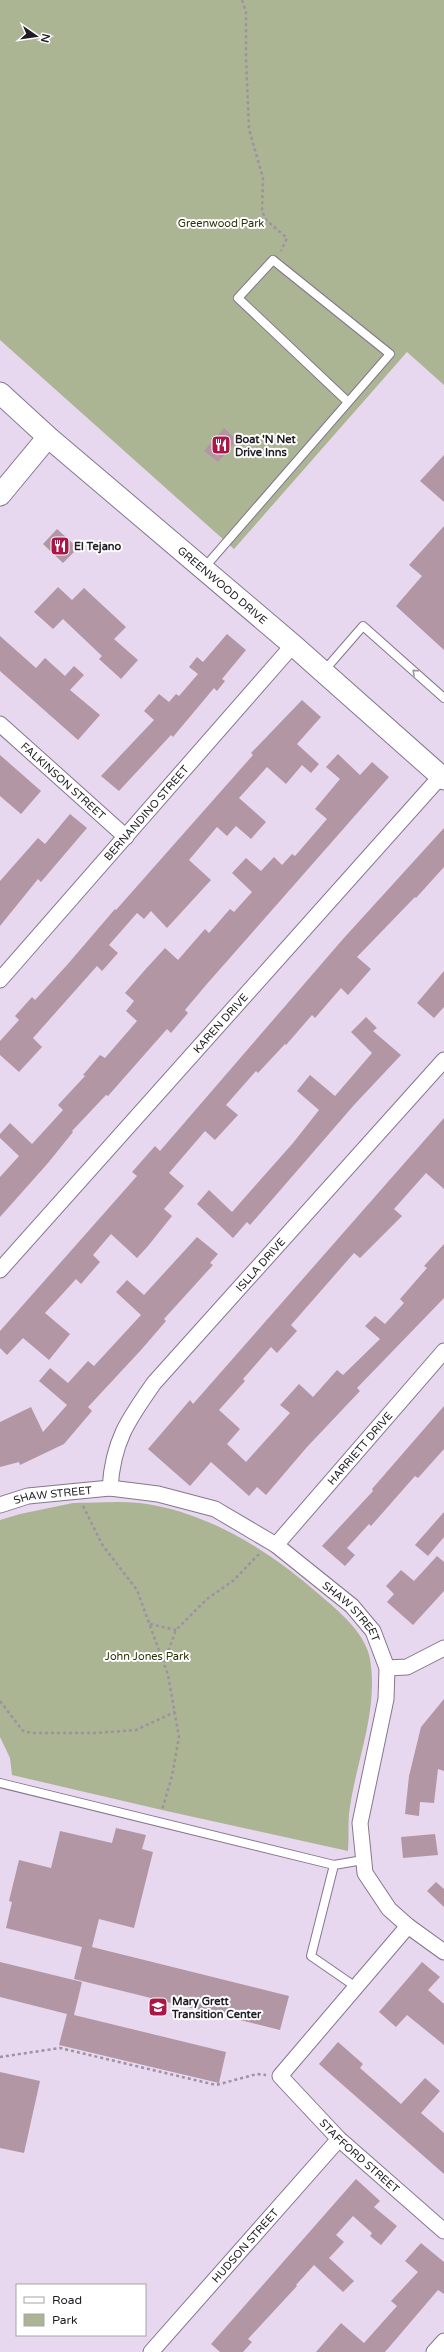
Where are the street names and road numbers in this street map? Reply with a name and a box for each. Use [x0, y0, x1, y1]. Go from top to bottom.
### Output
street label: GREENWOOD DRIVE [175, 544, 269, 627]
street label: FALKINSON STREET [18, 740, 108, 823]
street label: BERNANDINO STREET [101, 763, 192, 863]
street label: KAREN DRIVE [191, 991, 251, 1056]
street label: ISLLA DRIVE [233, 1235, 288, 1294]
street label: HARRIETT DRIVE [325, 1409, 395, 1488]
street label: SHAW STREET [12, 1484, 93, 1507]
street label: SHAW STREET [320, 1579, 382, 1644]
street label: STAFFORD STREET [317, 2117, 402, 2196]
street label: HUDSON STREET [209, 2206, 282, 2285]

